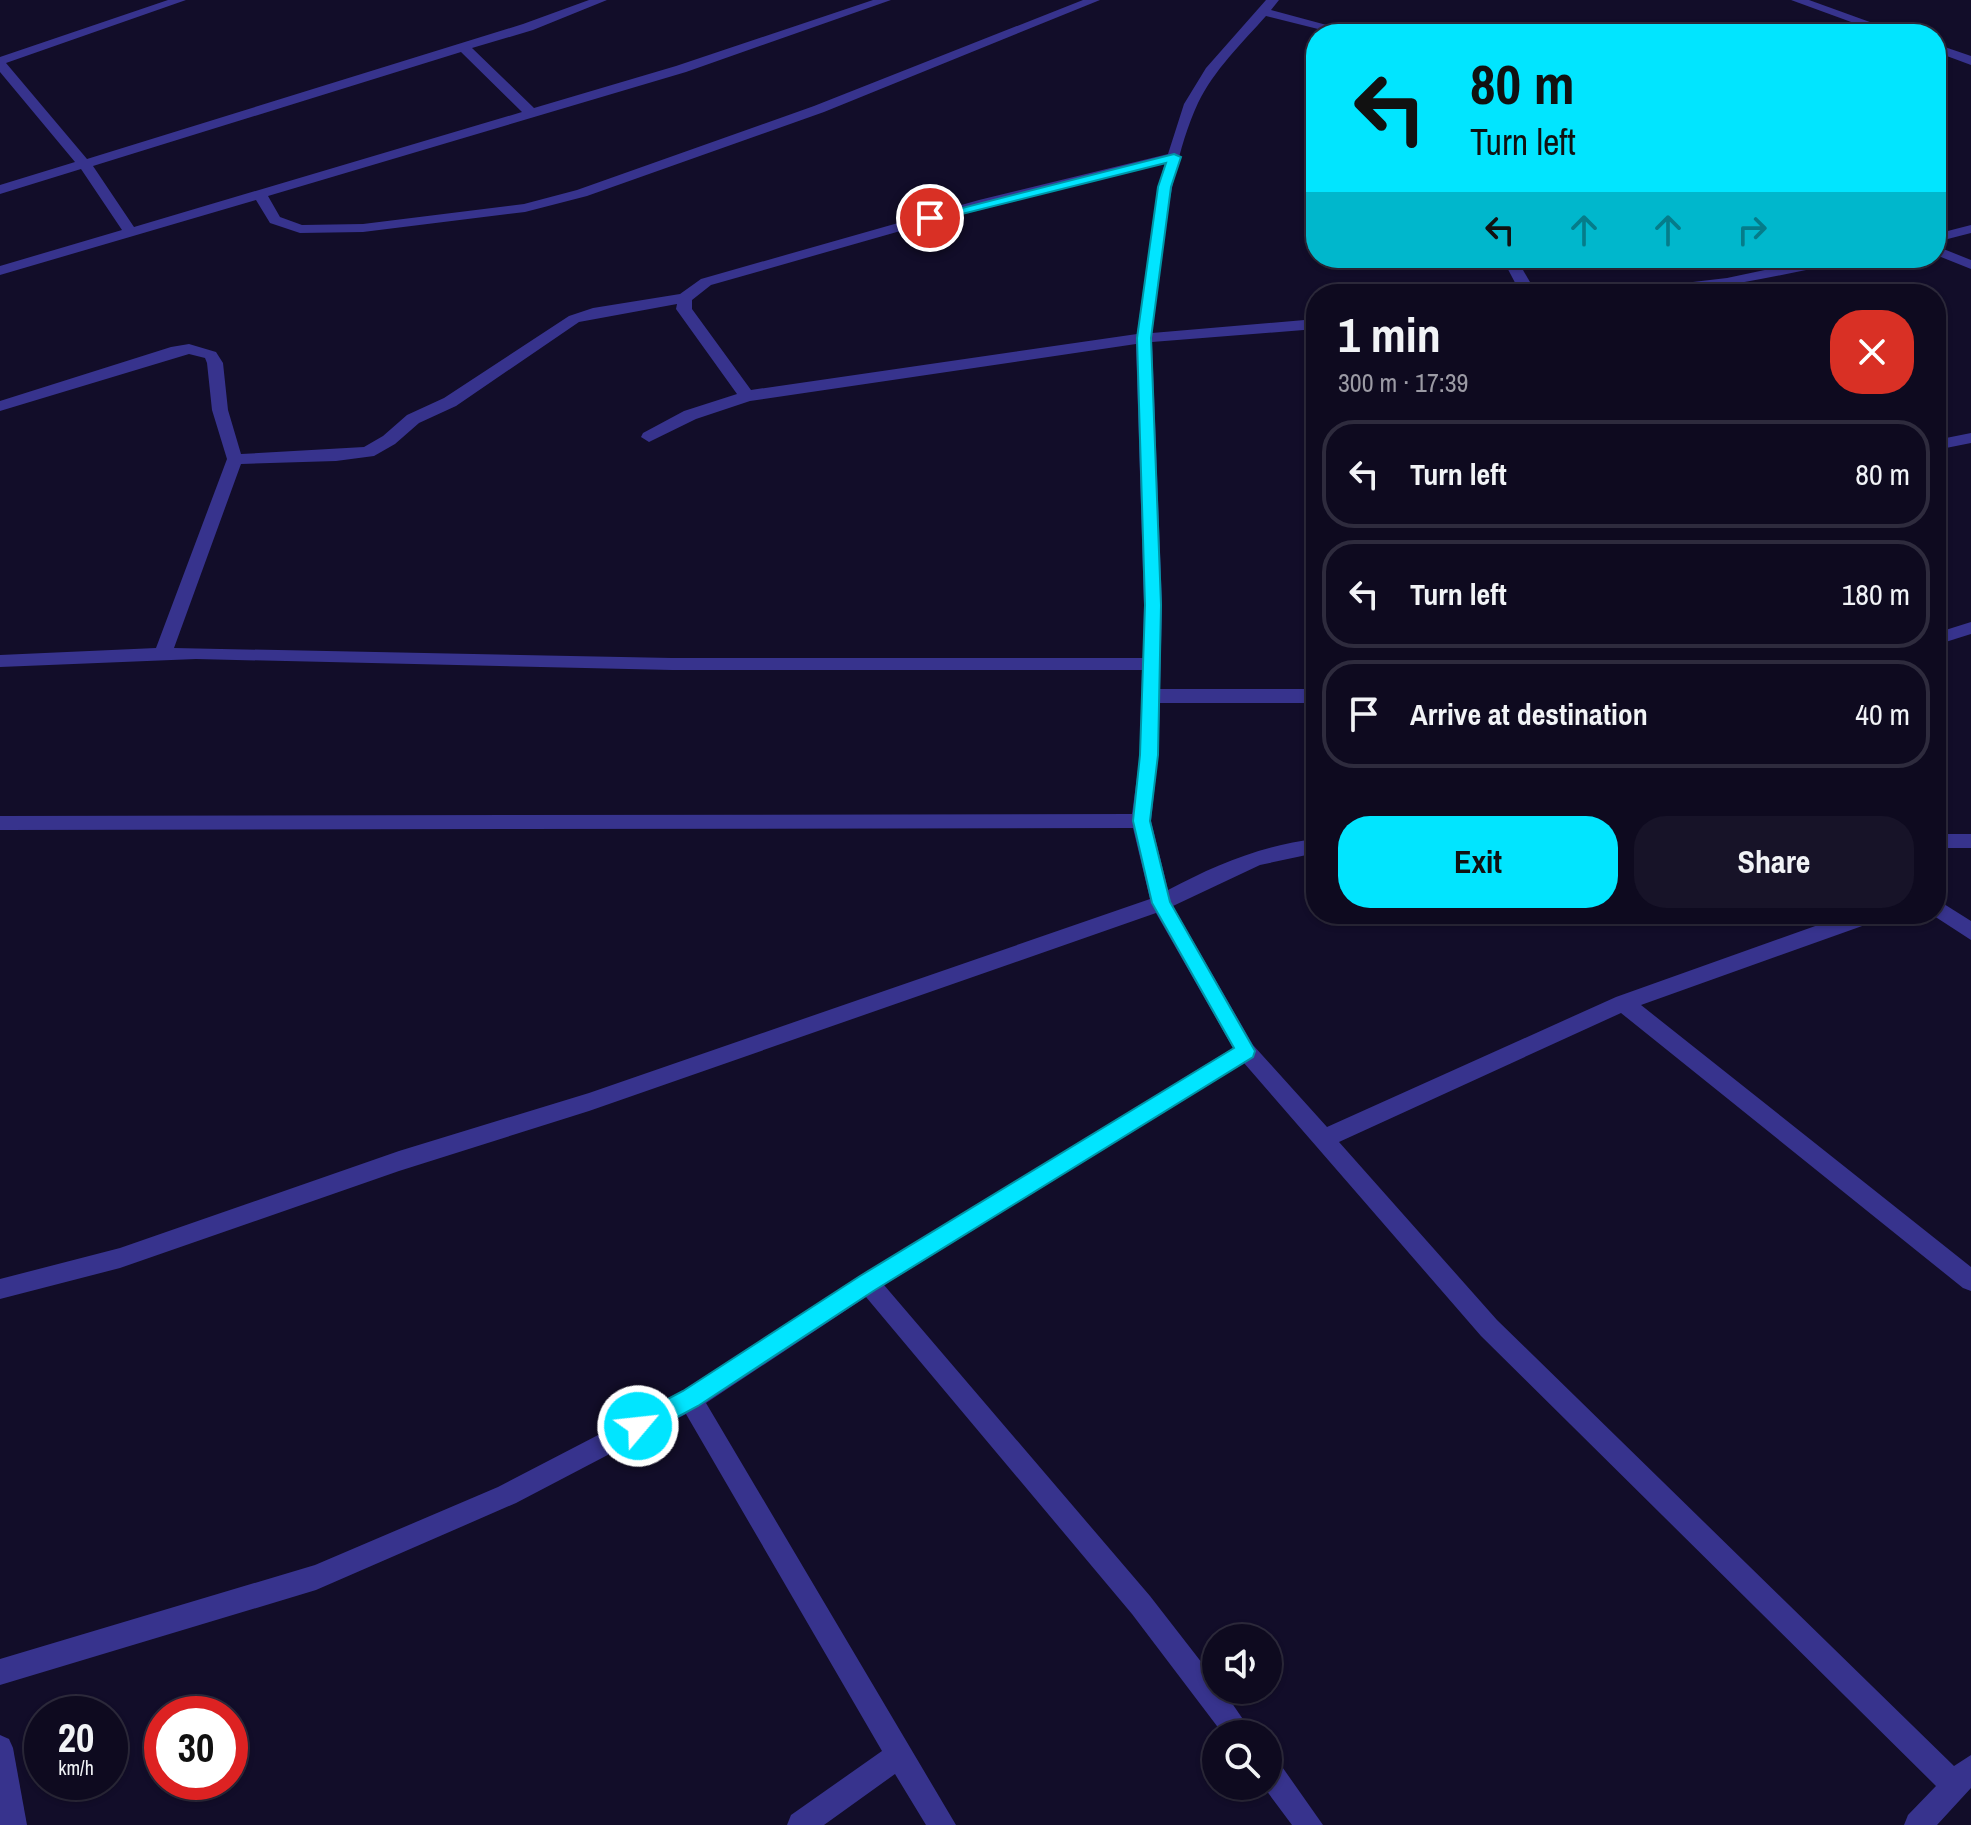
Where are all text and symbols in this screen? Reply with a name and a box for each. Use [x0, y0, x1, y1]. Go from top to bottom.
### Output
text: 80 m [1470, 46, 1575, 121]
icon: left [1338, 56, 1442, 160]
text: Turn left [1470, 118, 1576, 166]
pin [896, 184, 964, 252]
icon: arrive [908, 196, 952, 240]
icon: left [1478, 208, 1522, 252]
icon: ahead [1562, 208, 1606, 252]
icon: ahead [1646, 208, 1690, 252]
icon: right [1730, 208, 1774, 252]
text: 1 min [1338, 302, 1441, 367]
button: close [1830, 310, 1914, 394]
text: 300 m · 17:39 [1338, 365, 1468, 400]
icon: left [1342, 452, 1386, 496]
text: Turn left [1410, 454, 1507, 494]
text: 80 m [1855, 454, 1910, 494]
icon: left [1342, 572, 1386, 616]
text: Turn left [1410, 574, 1507, 614]
text: 180 m [1842, 574, 1910, 614]
icon: arrive [1342, 692, 1386, 736]
text: Arrive at destination [1410, 694, 1648, 734]
text: 40 m [1855, 694, 1910, 734]
button: Exit [1338, 816, 1618, 908]
button: Share [1634, 816, 1914, 908]
position arrow [596, 1384, 680, 1468]
map controls [1202, 1624, 1282, 1800]
button: sound [1202, 1624, 1282, 1704]
speed limit sign: 30 [144, 1696, 248, 1800]
text: 20 [58, 1711, 94, 1764]
button: search [1202, 1720, 1282, 1800]
text: km/h [58, 1754, 94, 1781]

